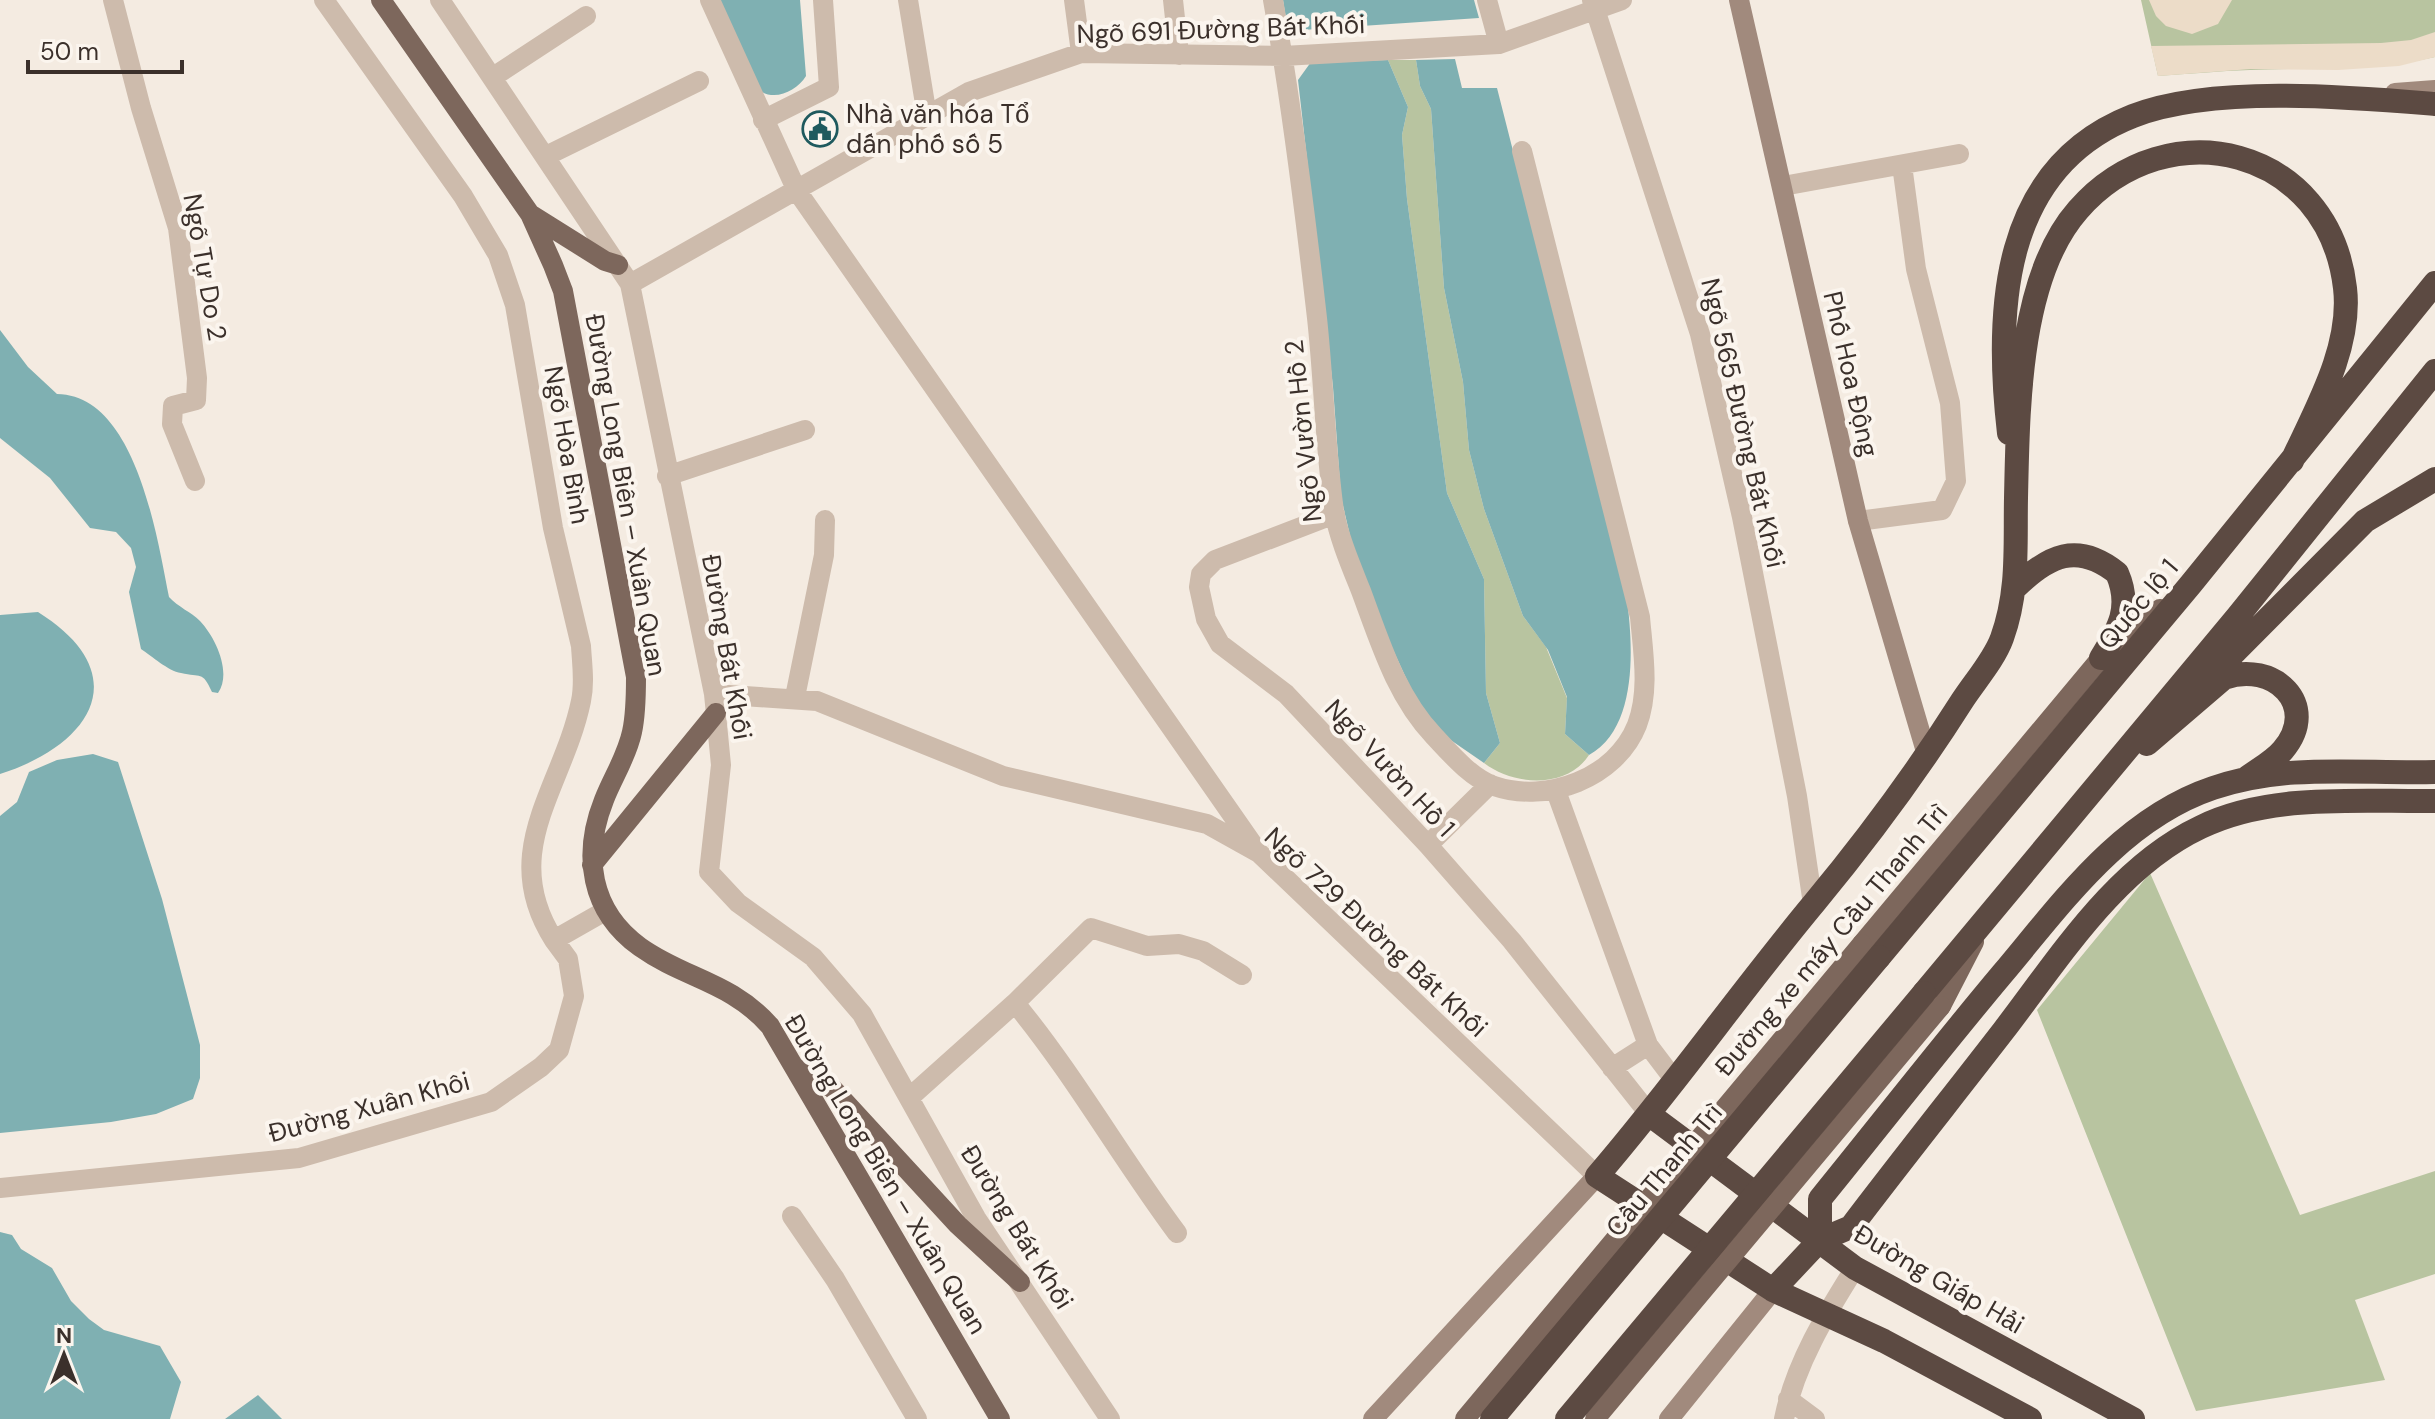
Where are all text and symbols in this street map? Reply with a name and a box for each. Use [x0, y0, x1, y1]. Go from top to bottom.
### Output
street label: Ngõ 691 Đường Bát Khối [1076, 7, 1366, 51]
scale bar [28, 24, 182, 74]
text: 50 m [40, 36, 99, 67]
place label: Nhà văn hóa Tổ dấn phố số 5 [846, 97, 1030, 161]
public building icon: Nhà văn hóa Tổ dấn phố số 5 [801, 110, 839, 148]
street label: Ngõ Tự Do 2 [175, 191, 235, 343]
street label: Ngõ 565 Đường Bát Khối [1693, 275, 1793, 571]
street label: Phố Hoa Động [1815, 288, 1887, 460]
street label: Đường Long Biên – Xuân Quan [577, 311, 675, 679]
street label: Ngõ Vườn Hồ 2 [1277, 338, 1329, 524]
street label: Ngõ Hòa Bình [536, 363, 598, 527]
street label: Đường Bát Khối [694, 552, 760, 742]
street label: Quốc lộ 1 [2090, 552, 2186, 656]
street label: Ngõ Vườn Hồ 1 [1318, 692, 1462, 844]
street label: Đường xe máy Cầu Thanh Trì [1707, 797, 1955, 1083]
street label: Ngõ 729 Đường Bát Khối [1257, 820, 1495, 1044]
street label: Đường Long Biên – Xuân Quan [777, 1008, 995, 1340]
street label: Đường Xuân Khôi [265, 1064, 473, 1150]
street label: Cầu Thanh Trì [1598, 1096, 1730, 1244]
street label: Đường Bát Khối [953, 1138, 1081, 1316]
street label: Đường Giáp Hải [1848, 1217, 2030, 1341]
north arrow [24, 1315, 104, 1395]
text: N [56, 1321, 72, 1350]

